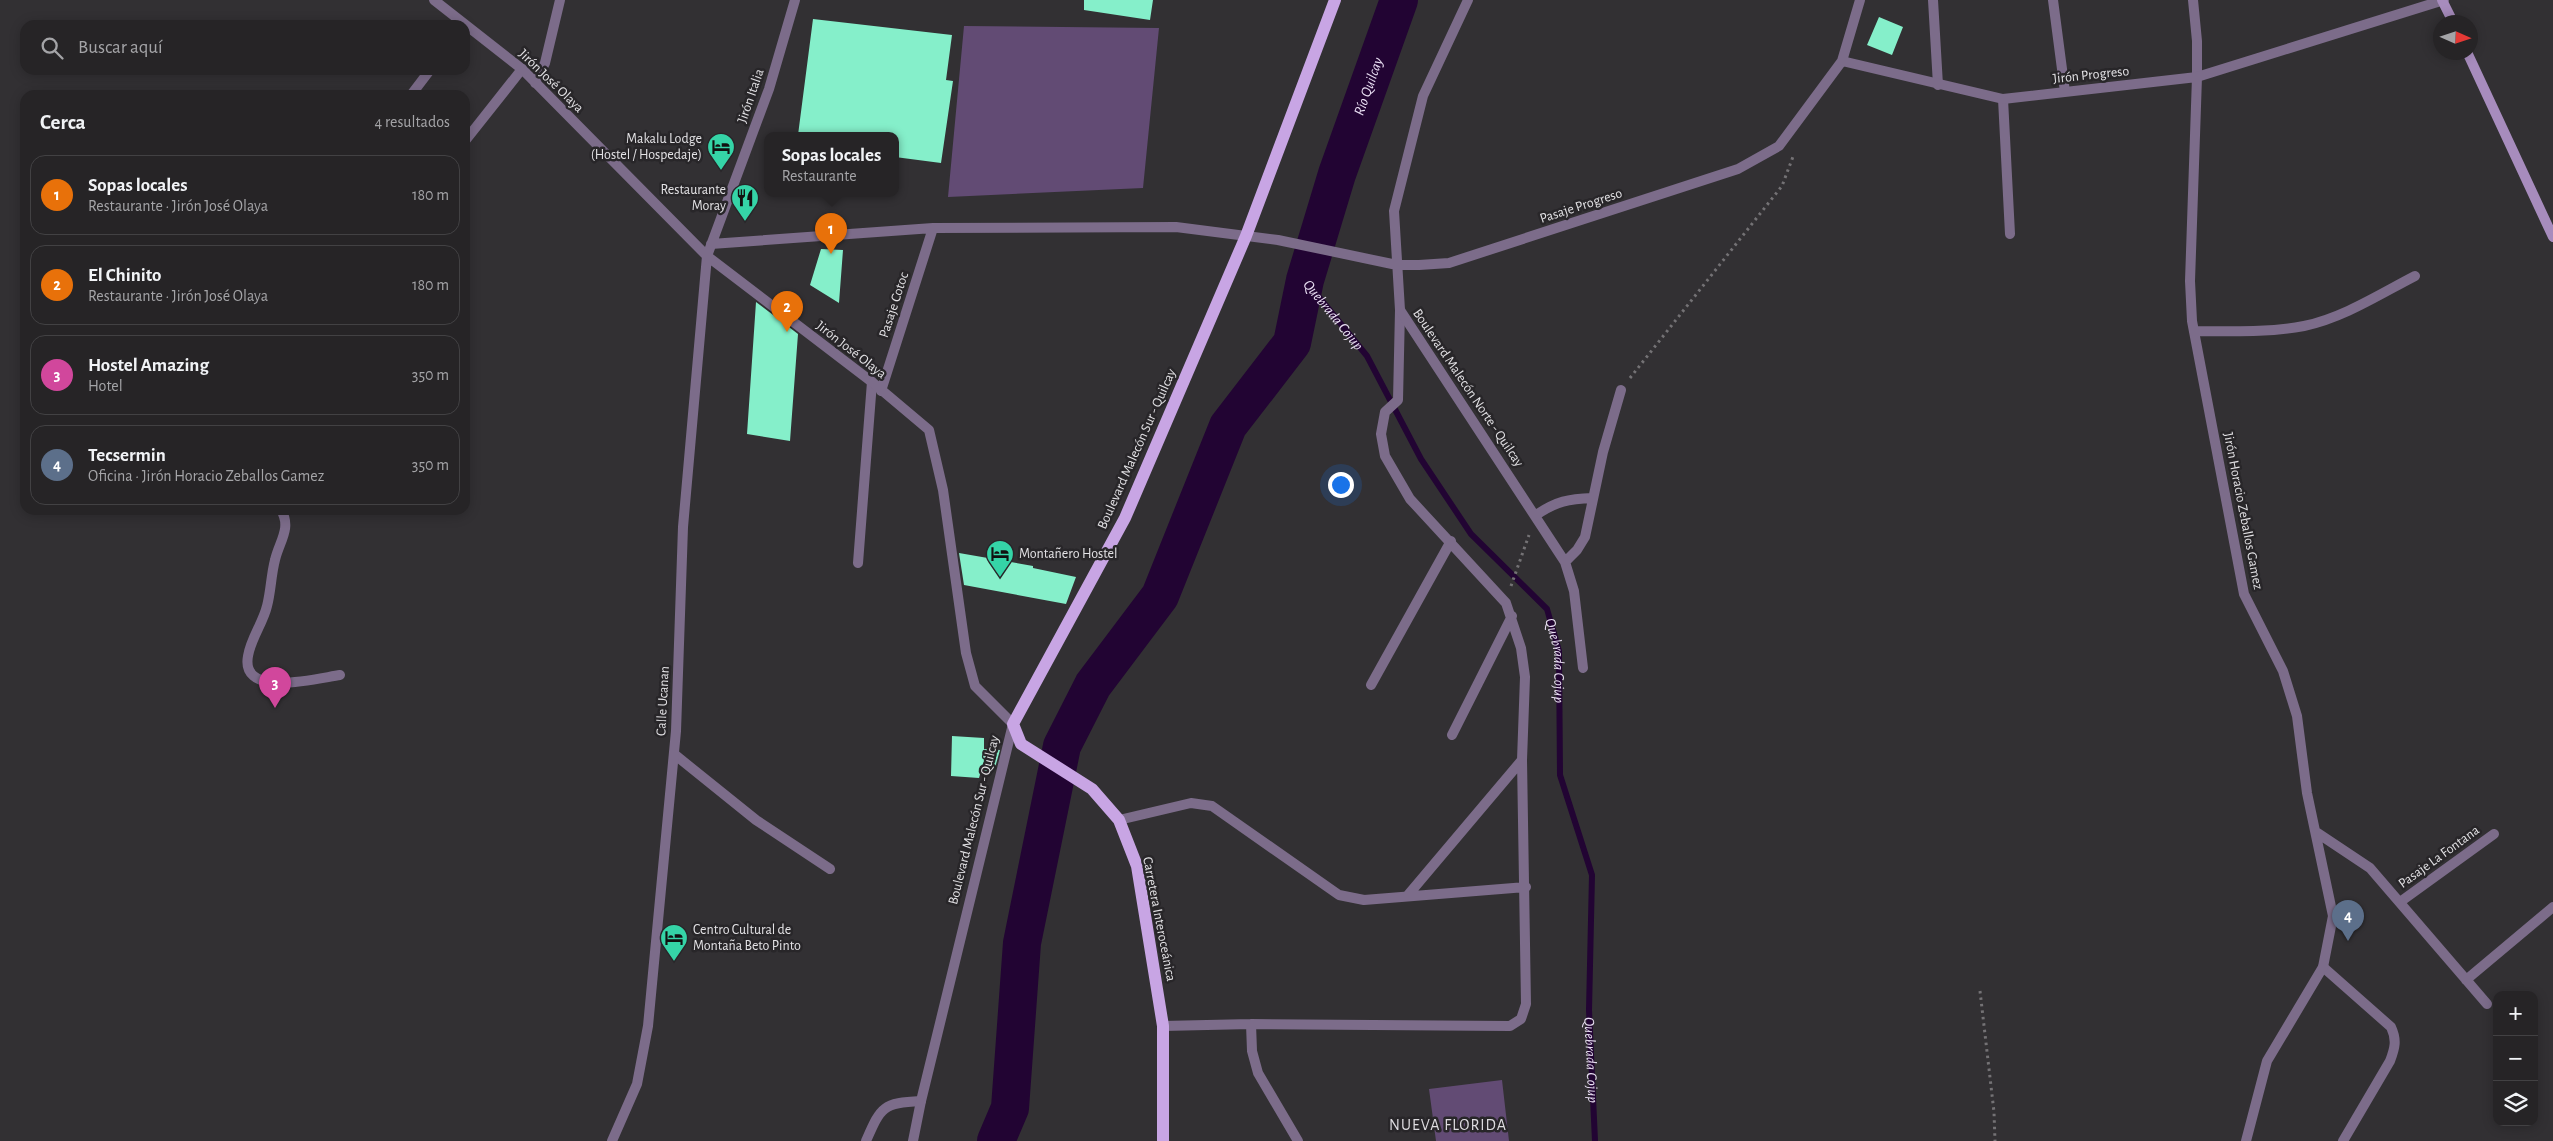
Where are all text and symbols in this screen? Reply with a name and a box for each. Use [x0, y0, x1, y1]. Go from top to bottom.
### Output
north arrow [2433, 15, 2478, 60]
search box [20, 20, 470, 75]
icon: search [38, 34, 66, 62]
text: Buscar aquí [78, 38, 163, 57]
street label: Jirón José Olaya [516, 47, 587, 116]
water label: Río Quilcay [1351, 55, 1386, 117]
street label: Jirón Progreso [2052, 64, 2130, 86]
street label: Jirón Italia [735, 67, 767, 125]
text: Cerca [40, 112, 86, 133]
text: 4 resultados [375, 114, 450, 130]
place label: Makalu Lodge (Hostel / Hospedaje) [591, 132, 702, 162]
hotel icon: Makalu Lodge (Hostel / Hospedaje) [706, 132, 736, 171]
popup [764, 132, 899, 197]
text: Sopas locales [782, 146, 881, 165]
text: Restaurante [782, 168, 857, 184]
text: Sopas locales [88, 176, 188, 195]
place label: Restaurante Moray [661, 183, 726, 213]
restaurant icon: Restaurante Moray [730, 183, 760, 222]
street label: Pasaje Progreso [1538, 186, 1624, 226]
text: 1 [54, 187, 60, 203]
text: 180 m [412, 187, 449, 203]
text: Restaurante · Jirón José Olaya [88, 198, 268, 214]
pin: 1 [815, 213, 847, 254]
text: El Chinito [88, 266, 161, 285]
street label: Pasaje Cotoc [877, 270, 911, 339]
text: 2 [53, 277, 61, 293]
text: 180 m [412, 277, 449, 293]
water label: Quebrada Cojup [1300, 277, 1367, 353]
text: Restaurante · Jirón José Olaya [88, 288, 268, 304]
pin: 2 [771, 291, 803, 332]
street label: Boulevard Malecón Norte - Quilcay [1410, 307, 1526, 469]
street label: Jirón José Olaya [813, 319, 889, 382]
text: Hostel Amazing [88, 356, 209, 375]
text: 3 [54, 367, 60, 383]
text: 350 m [412, 367, 449, 383]
street label: Boulevard Malecón Sur - Quilcay [1095, 367, 1179, 531]
text: Hotel [88, 378, 123, 394]
street label: Jirón Horacio Zeballos Gamez [2221, 431, 2265, 591]
text: Tecsermin [88, 446, 166, 465]
text: 4 [53, 457, 61, 473]
text: 350 m [412, 457, 449, 473]
text: Oficina · Jirón Horacio Zeballos Gamez [88, 468, 324, 484]
your location [1328, 472, 1354, 498]
hotel icon: Montañero Hostel [985, 539, 1015, 578]
place label: Montañero Hostel [1019, 547, 1117, 561]
water label: Quebrada Cojup [1542, 616, 1567, 703]
street label: Calle Ucanan [654, 666, 672, 736]
pin: 3 [259, 667, 291, 708]
street label: Boulevard Malecón Sur - Quilcay [946, 734, 1002, 906]
street label: Pasaje La Fontana [2396, 823, 2482, 891]
street label: Carretera Interoceánica [1140, 856, 1178, 983]
pin: 4 [2332, 900, 2364, 941]
hotel icon: Centro Cultural de Montaña Beto Pinto [659, 923, 689, 962]
place label: Centro Cultural de Montaña Beto Pinto [693, 923, 801, 953]
map controls [2493, 991, 2538, 1126]
button: + [2493, 991, 2538, 1036]
water label: Quebrada Cojup [1582, 1017, 1601, 1104]
button: − [2493, 1036, 2538, 1081]
button: layers [2493, 1081, 2538, 1126]
district label: NUEVA FLORIDA [1389, 1117, 1507, 1133]

